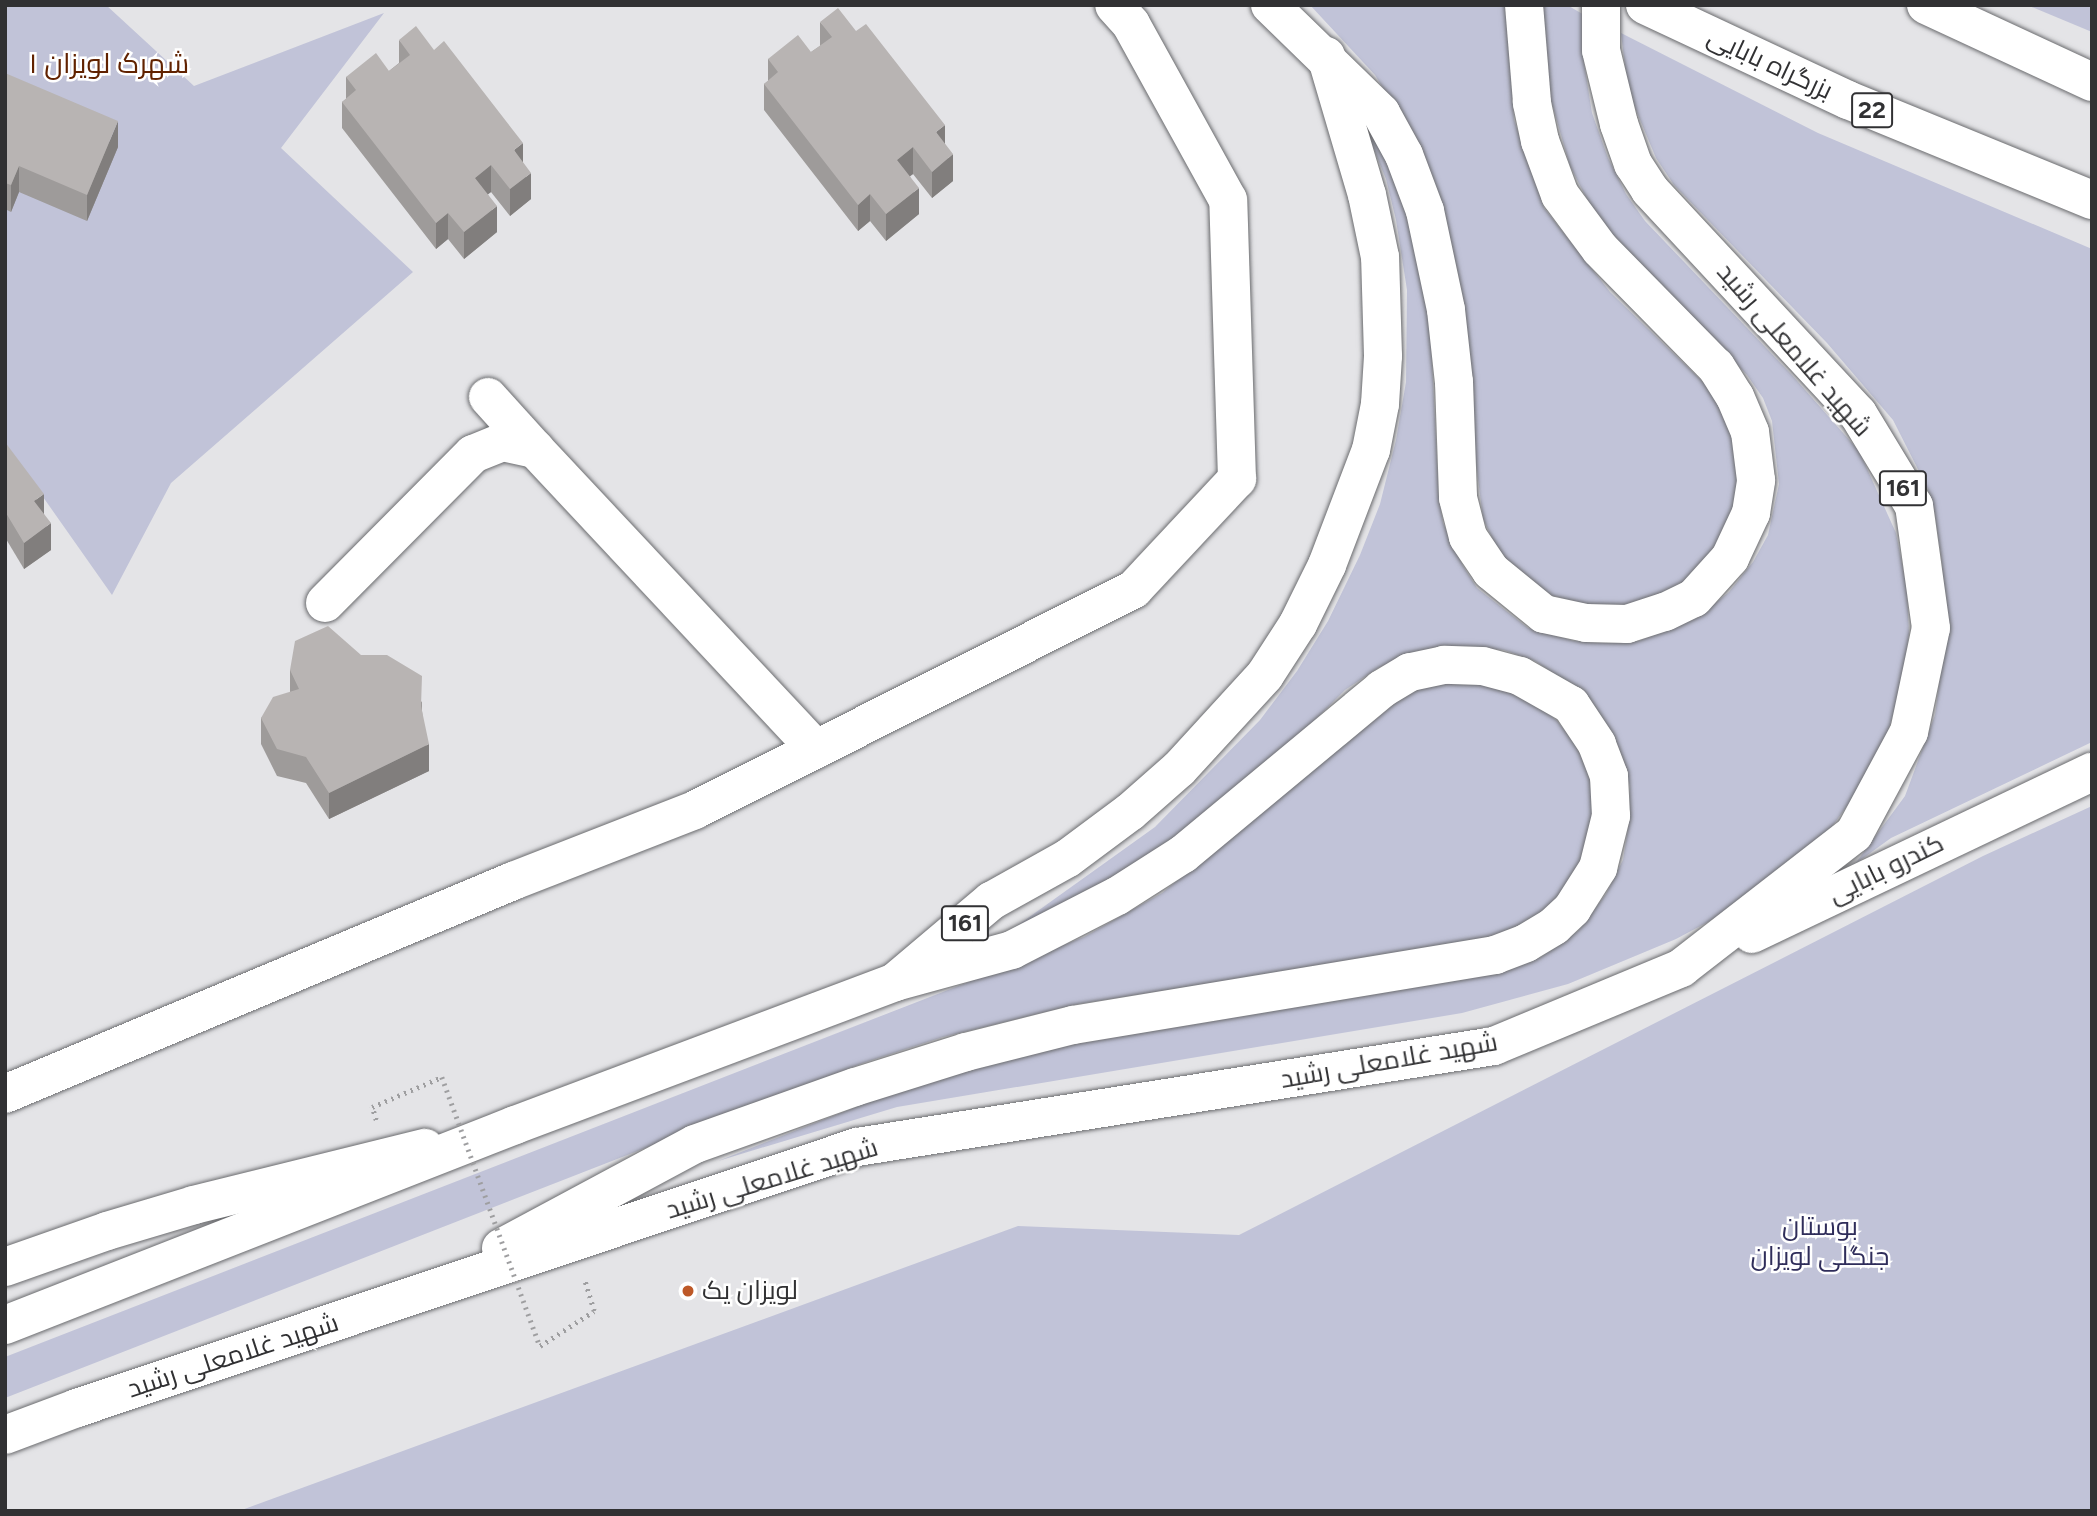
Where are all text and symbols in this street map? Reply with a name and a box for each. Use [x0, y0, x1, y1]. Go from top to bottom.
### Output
street label: بزرگراه بابایی [1702, 21, 1838, 107]
district label: شهرک لویزان ۱ [29, 46, 189, 80]
road number: 22 [1851, 90, 1893, 130]
street label: شهید غلامعلی رشید [1710, 257, 1878, 443]
road number: 161 [1878, 467, 1927, 508]
street label: کندرو بابایی [1823, 828, 1949, 910]
road number: 161 [940, 903, 990, 944]
street label: شهید غلامعلی رشید [1278, 1027, 1500, 1095]
street label: شهید غلامعلی رشید [662, 1132, 882, 1226]
park label: بوستان جنگلی لویزان [1750, 1211, 1890, 1272]
place label: لویزان یک [702, 1275, 798, 1307]
marker: لویزان یک [680, 1283, 696, 1299]
street label: شهید غلامعلی رشید [124, 1307, 342, 1405]

